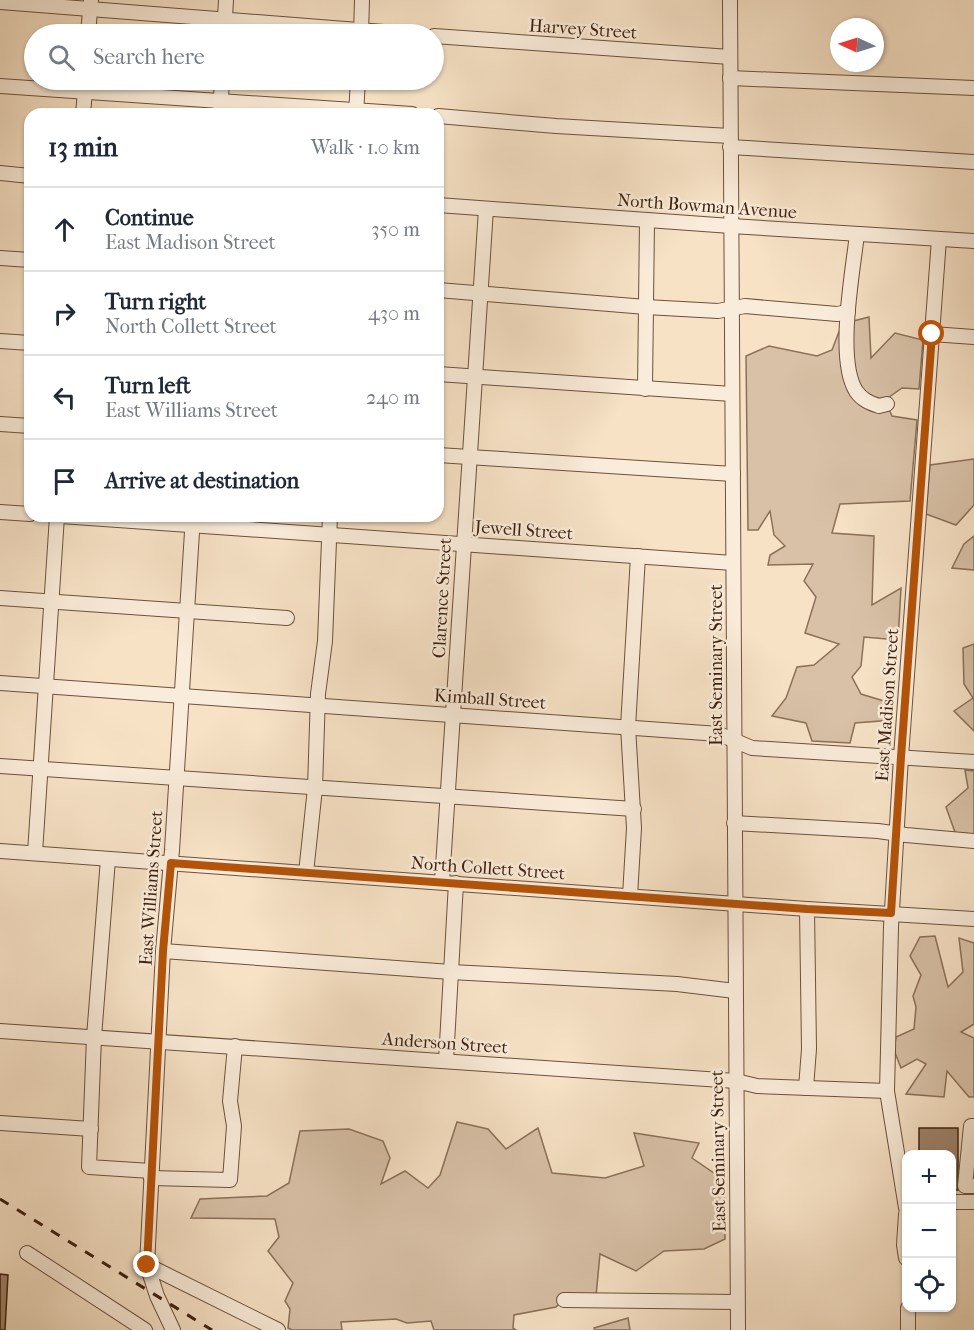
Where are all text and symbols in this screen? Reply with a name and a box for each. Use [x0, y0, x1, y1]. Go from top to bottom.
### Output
street label: Harvey Street [528, 15, 638, 44]
north arrow [830, 18, 884, 72]
search box [24, 24, 444, 90]
icon: search [45, 41, 78, 74]
text: Search here [93, 44, 205, 70]
text: 13 min [48, 132, 118, 163]
text: Walk · 1.0 km [311, 136, 420, 159]
street label: North Bowman Avenue [616, 190, 798, 223]
text: Continue [105, 205, 194, 231]
icon: ahead [48, 213, 81, 246]
text: 350 m [371, 218, 420, 241]
text: East Madison Street [105, 231, 276, 254]
text: Turn right [105, 289, 206, 315]
icon: right [48, 297, 81, 330]
text: 430 m [368, 302, 420, 325]
text: North Collett Street [105, 315, 277, 338]
route start [918, 320, 944, 346]
text: Turn left [105, 373, 191, 399]
icon: left [48, 381, 81, 414]
text: 240 m [366, 386, 420, 409]
text: East Williams Street [105, 399, 278, 422]
icon: arrive [48, 465, 81, 498]
text: Arrive at destination [105, 468, 299, 494]
street label: Jewell Street [472, 516, 574, 544]
street label: Clarence Street [429, 537, 456, 659]
street label: East Seminary Street [706, 583, 727, 746]
street label: East Madison Street [872, 627, 903, 782]
street label: Kimball Street [433, 685, 547, 714]
street label: East Williams Street [136, 809, 167, 966]
street label: North Collett Street [410, 853, 566, 884]
street label: Anderson Street [380, 1029, 509, 1058]
street label: East Seminary Street [707, 1069, 730, 1232]
map controls [902, 1150, 956, 1312]
button: + [902, 1150, 956, 1204]
button: − [902, 1204, 956, 1258]
route end [133, 1251, 159, 1277]
button: locate [902, 1258, 956, 1312]

